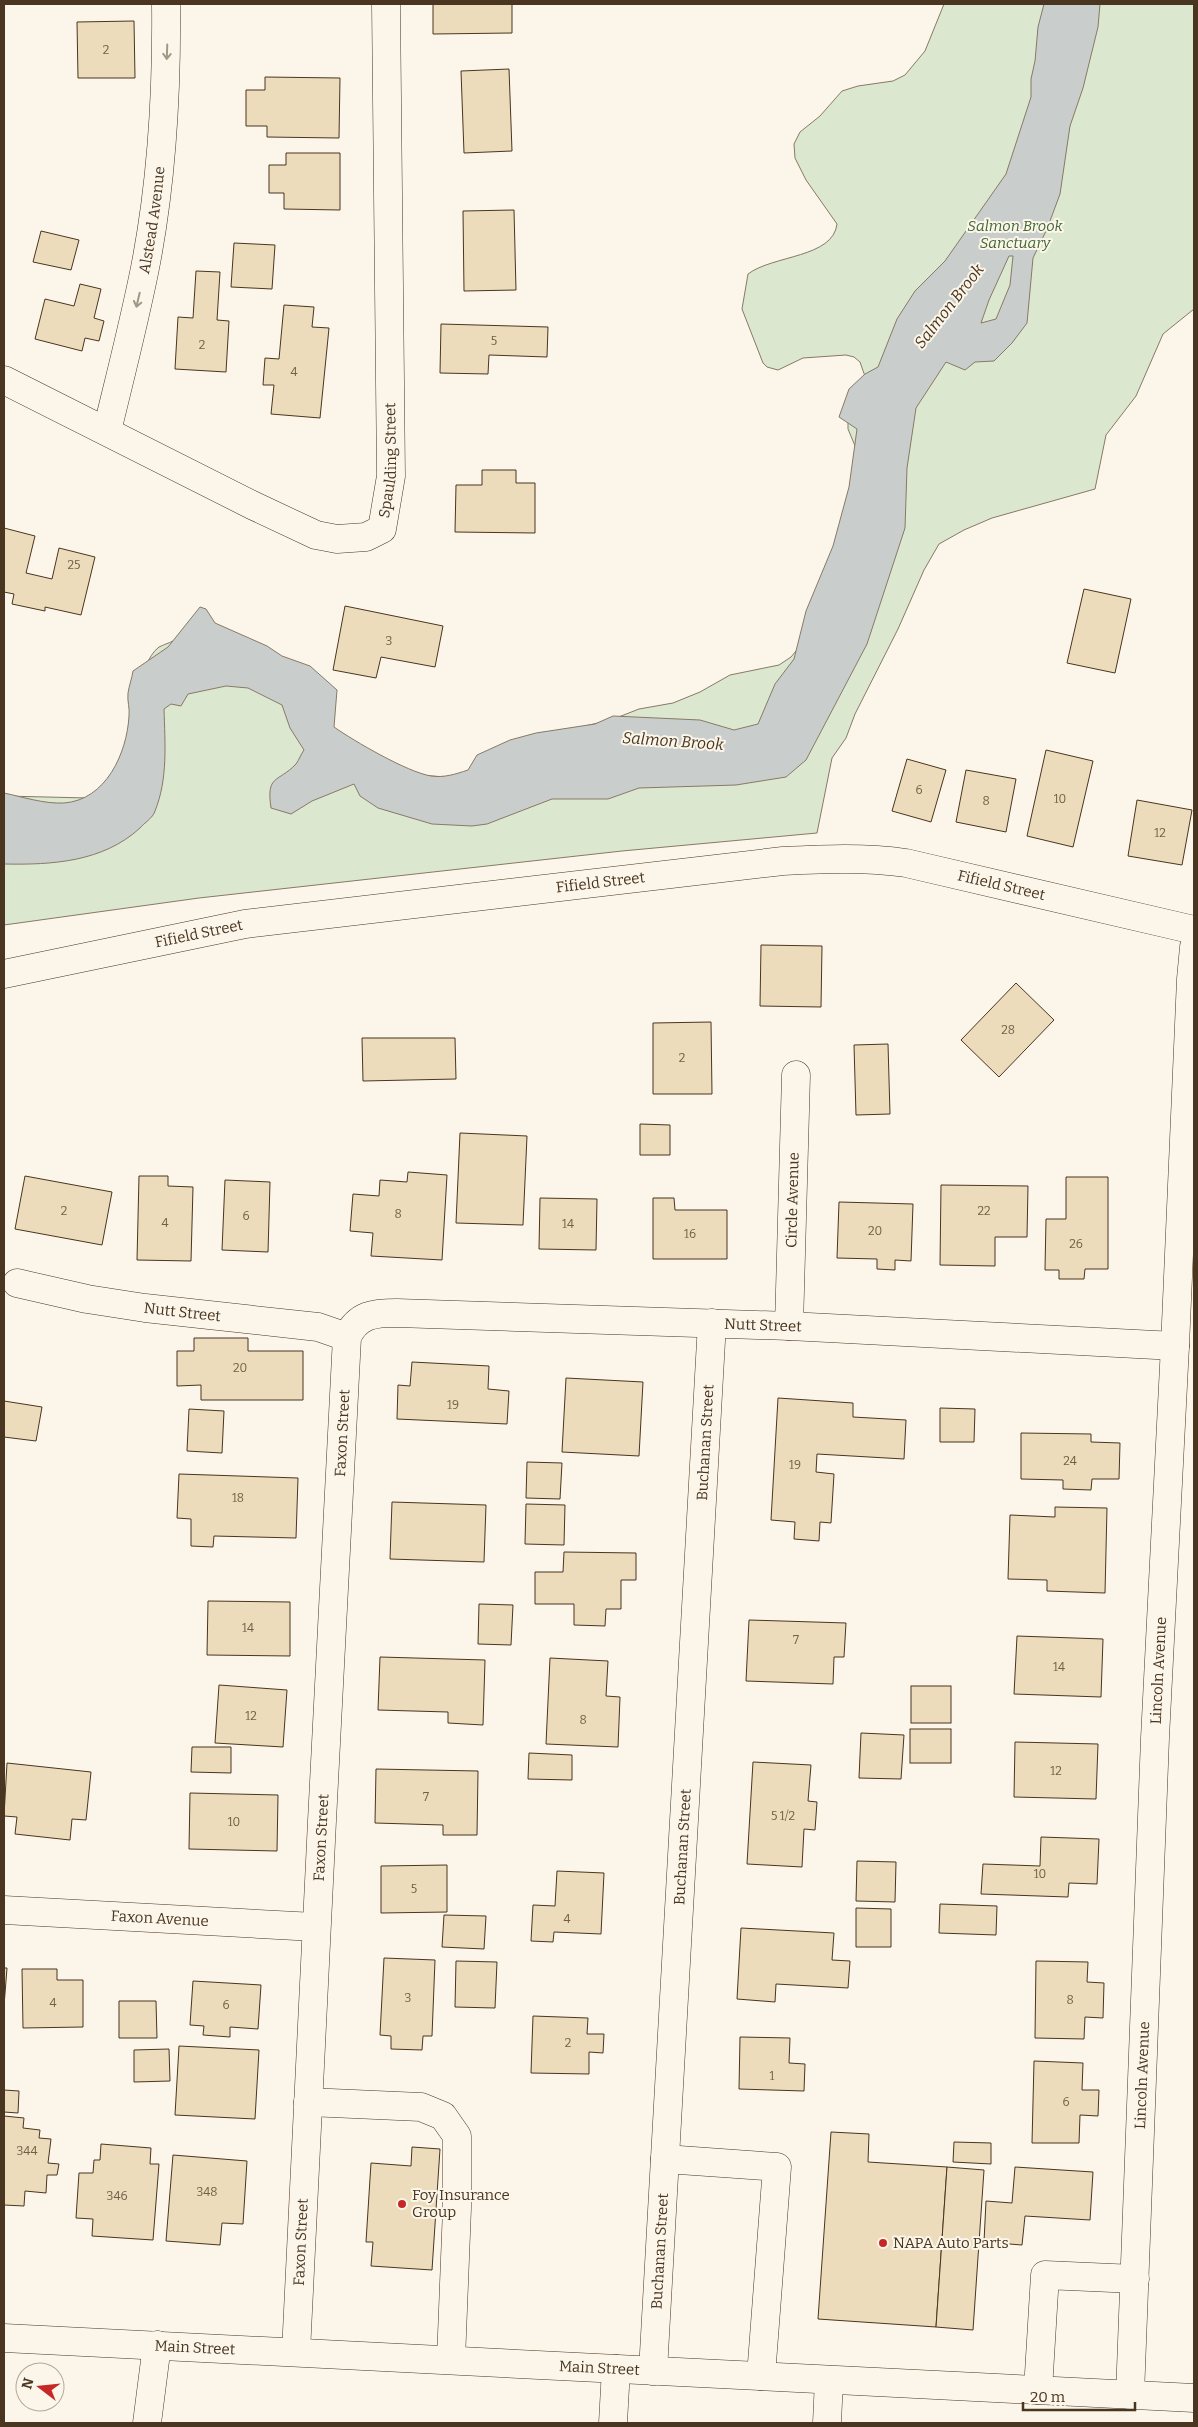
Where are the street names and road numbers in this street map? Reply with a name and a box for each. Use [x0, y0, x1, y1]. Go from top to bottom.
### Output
street label: Alstead Avenue [135, 165, 169, 275]
street label: Spaulding Street [375, 402, 400, 519]
street label: Fifield Street [956, 866, 1048, 904]
street label: Fifield Street [555, 868, 646, 897]
street label: Fifield Street [153, 916, 245, 951]
street label: Circle Avenue [782, 1152, 803, 1248]
street label: Nutt Street [143, 1299, 222, 1325]
street label: Nutt Street [724, 1315, 803, 1336]
street label: Buchanan Street [693, 1383, 718, 1501]
street label: Faxon Street [331, 1388, 353, 1477]
street label: Lincoln Avenue [1147, 1616, 1170, 1725]
street label: Buchanan Street [670, 1788, 695, 1905]
street label: Faxon Street [310, 1793, 332, 1882]
street label: Faxon Avenue [110, 1907, 209, 1930]
street label: Lincoln Avenue [1131, 2021, 1153, 2129]
street label: Buchanan Street [647, 2192, 672, 2310]
street label: Faxon Street [290, 2197, 312, 2286]
street label: Main Street [154, 2337, 236, 2359]
street label: Main Street [558, 2357, 641, 2379]

